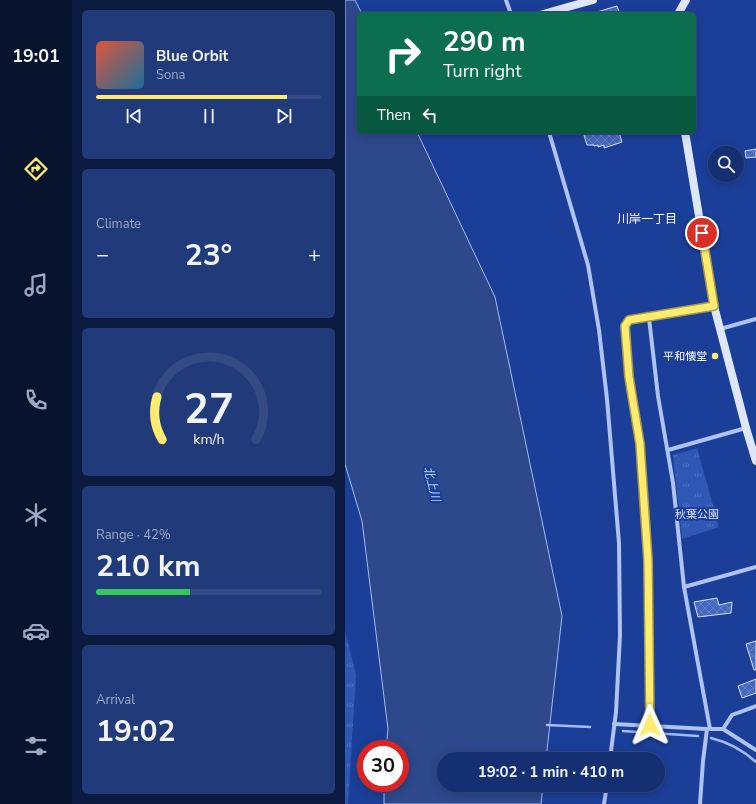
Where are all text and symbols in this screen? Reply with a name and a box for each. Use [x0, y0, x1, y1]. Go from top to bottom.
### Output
text: 290 m [443, 23, 526, 61]
icon: right [377, 28, 429, 80]
text: 19:01 [12, 44, 60, 68]
text: Blue Orbit [156, 46, 228, 66]
text: Turn right [443, 59, 522, 83]
text: Sona [156, 66, 186, 84]
icon: left [419, 104, 441, 126]
icon: previous [123, 105, 145, 127]
icon: pause [198, 105, 220, 127]
icon: next [273, 105, 295, 127]
text: Then [377, 105, 411, 125]
map controls [708, 146, 744, 182]
button: search [708, 146, 744, 182]
icon: directions [22, 155, 50, 183]
district label: 川岸一丁目 [617, 211, 677, 227]
text: Climate [96, 215, 141, 233]
pin [685, 216, 719, 250]
icon: arrive [691, 222, 713, 244]
text: 23° [185, 235, 232, 276]
text: − [96, 240, 109, 270]
text: + [308, 240, 321, 270]
icon: music [22, 271, 50, 299]
place label: 平和懐堂 [663, 349, 707, 364]
marker: 平和懐堂 [710, 351, 720, 361]
text: 27 [184, 381, 233, 438]
icon: phone [22, 386, 50, 414]
text: km/h [193, 430, 224, 449]
water label: 北上川 [420, 465, 445, 505]
icon: climate [22, 501, 50, 529]
park label: 秋葉公園 [675, 507, 719, 522]
text: Range · 42% [96, 526, 171, 544]
text: 210 km [96, 546, 201, 587]
icon: car [22, 617, 50, 645]
text: Arrival [96, 691, 135, 709]
position arrow [629, 704, 671, 746]
text: 19:02 [96, 711, 175, 752]
icon: filters [22, 732, 50, 760]
speed limit sign: 30 [357, 740, 409, 792]
text: 19:02 · 1 min · 410 m [478, 762, 624, 782]

